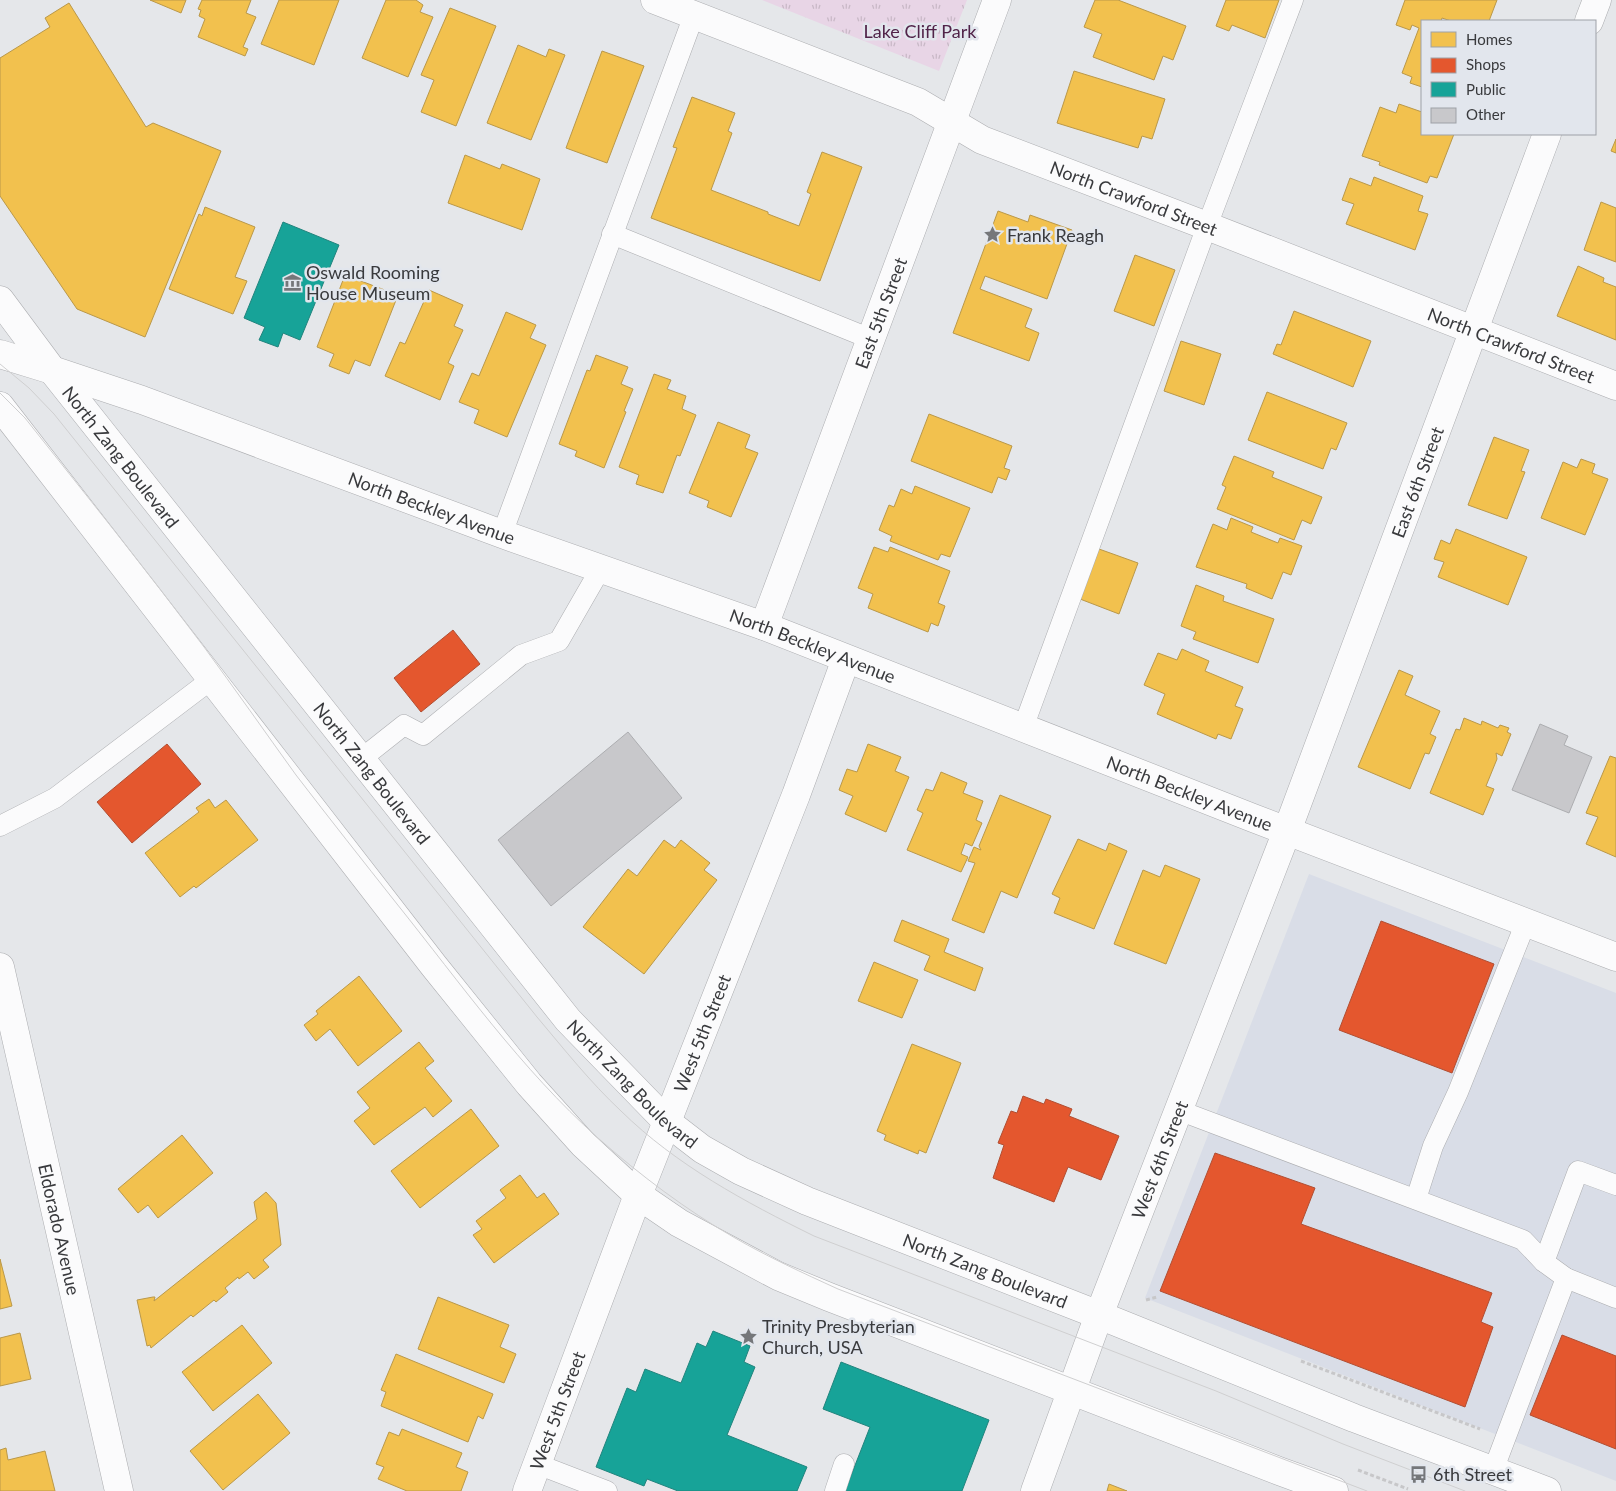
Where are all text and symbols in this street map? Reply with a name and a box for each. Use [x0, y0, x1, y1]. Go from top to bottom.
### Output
park label: Lake Cliff Park [864, 20, 977, 42]
legend [1421, 20, 1596, 135]
text: Homes [1466, 30, 1512, 48]
text: Shops [1466, 55, 1506, 73]
text: Public [1466, 80, 1506, 98]
text: Other [1466, 105, 1506, 123]
street label: North Crawford Street [1047, 156, 1221, 240]
place label: Frank Reagh [1007, 224, 1104, 246]
place icon: Frank Reagh [983, 225, 1003, 245]
street label: East 5th Street [850, 254, 911, 372]
place label: Oswald Rooming House Museum [306, 261, 440, 304]
museum icon: Oswald Rooming House Museum [282, 272, 302, 292]
street label: North Crawford Street [1425, 302, 1598, 388]
street label: North Zang Boulevard [58, 381, 184, 532]
street label: East 6th Street [1386, 423, 1448, 541]
street label: North Beckley Avenue [345, 467, 518, 549]
street label: North Beckley Avenue [727, 604, 899, 688]
street label: North Zang Boulevard [309, 698, 435, 848]
street label: North Beckley Avenue [1104, 751, 1276, 835]
street label: West 5th Street [669, 971, 735, 1095]
street label: North Zang Boulevard [563, 1015, 702, 1153]
street label: West 6th Street [1126, 1097, 1192, 1222]
street label: Eldorado Avenue [34, 1161, 85, 1297]
street label: North Zang Boulevard [900, 1229, 1071, 1313]
place label: Trinity Presbyterian Church, USA [762, 1315, 915, 1358]
place icon: Trinity Presbyterian Church, USA [738, 1326, 758, 1346]
street label: West 5th Street [525, 1348, 590, 1473]
place label: 6th Street [1433, 1463, 1512, 1485]
bus stop icon: 6th Street [1409, 1464, 1429, 1484]

